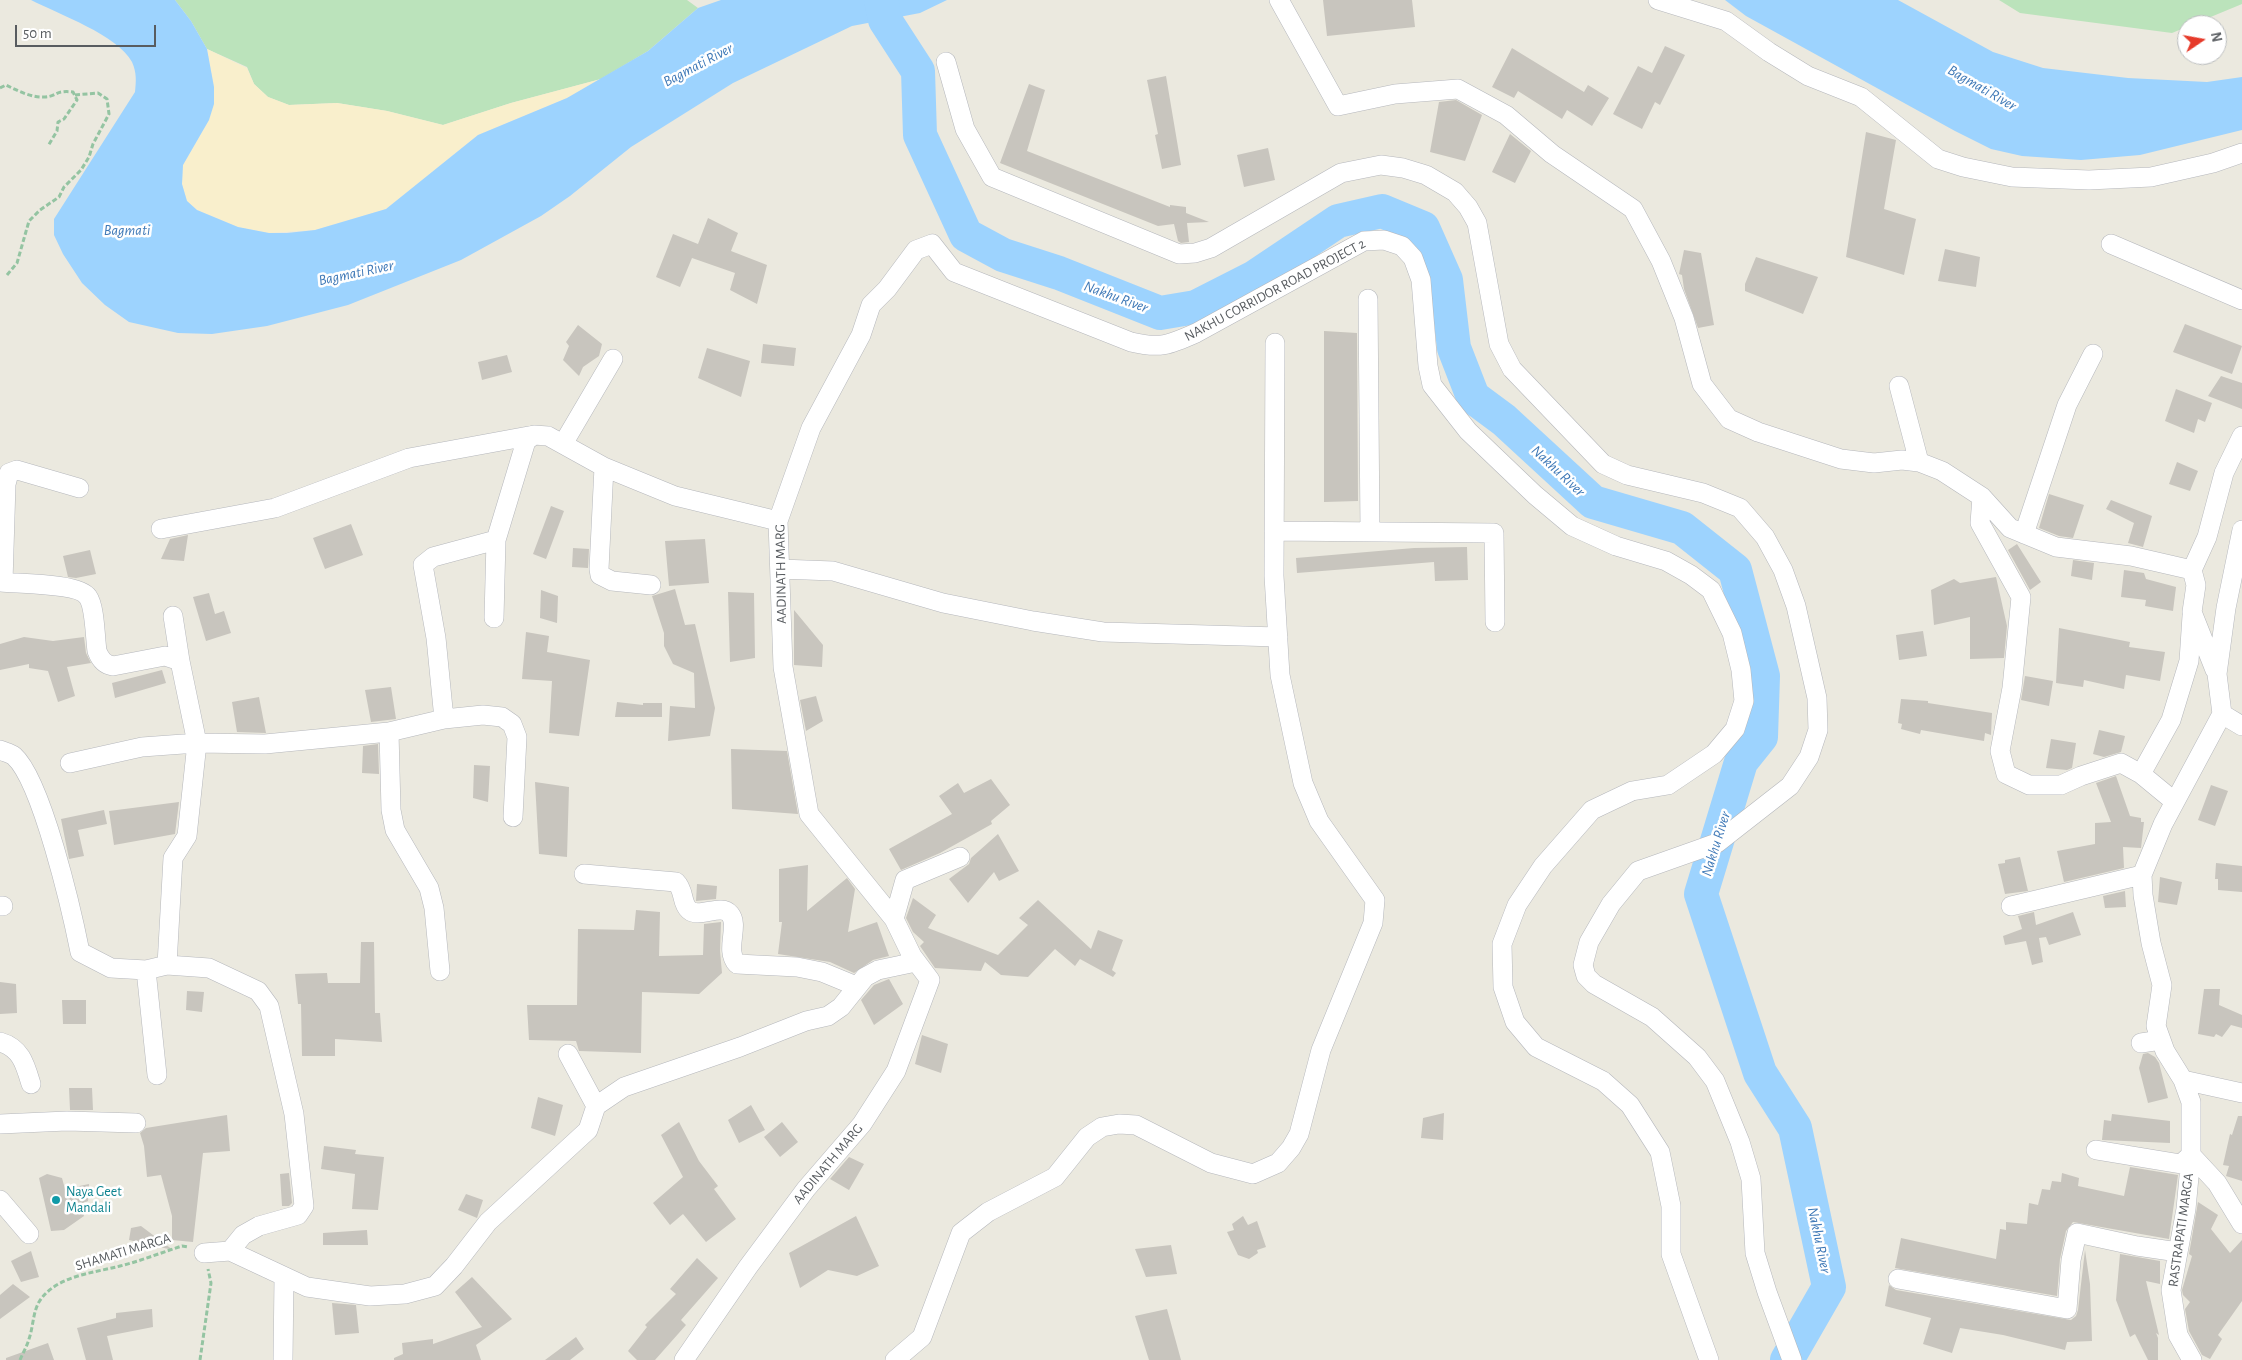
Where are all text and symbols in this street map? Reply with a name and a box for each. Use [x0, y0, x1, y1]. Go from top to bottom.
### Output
scale bar [18, 15, 159, 47]
north arrow [2177, 15, 2227, 65]
text: 50 m [23, 26, 52, 41]
text: N [2208, 31, 2224, 43]
water label: Bagmati River [660, 39, 736, 91]
water label: Bagmati River [1945, 61, 2019, 115]
water label: Bagmati [104, 221, 150, 239]
street label: NAKHU CORRIDOR ROAD PROJECT 2 [1182, 235, 1368, 345]
water label: Bagmati River [317, 256, 395, 290]
water label: Nakhu River [1081, 277, 1151, 317]
water label: Nakhu River [1527, 442, 1589, 500]
street label: AADINATH MARG [772, 524, 790, 624]
water label: Nakhu River [1698, 809, 1734, 879]
street label: AADINATH MARG [789, 1120, 867, 1208]
street label: RASTRAPATI MARGA [2165, 1172, 2197, 1288]
place label: Naya Geet Mandali [66, 1184, 122, 1216]
marker: Naya Geet Mandali [50, 1194, 62, 1206]
water label: Nakhu River [1803, 1205, 1835, 1275]
street label: SHAMATI MARGA [73, 1230, 173, 1274]

